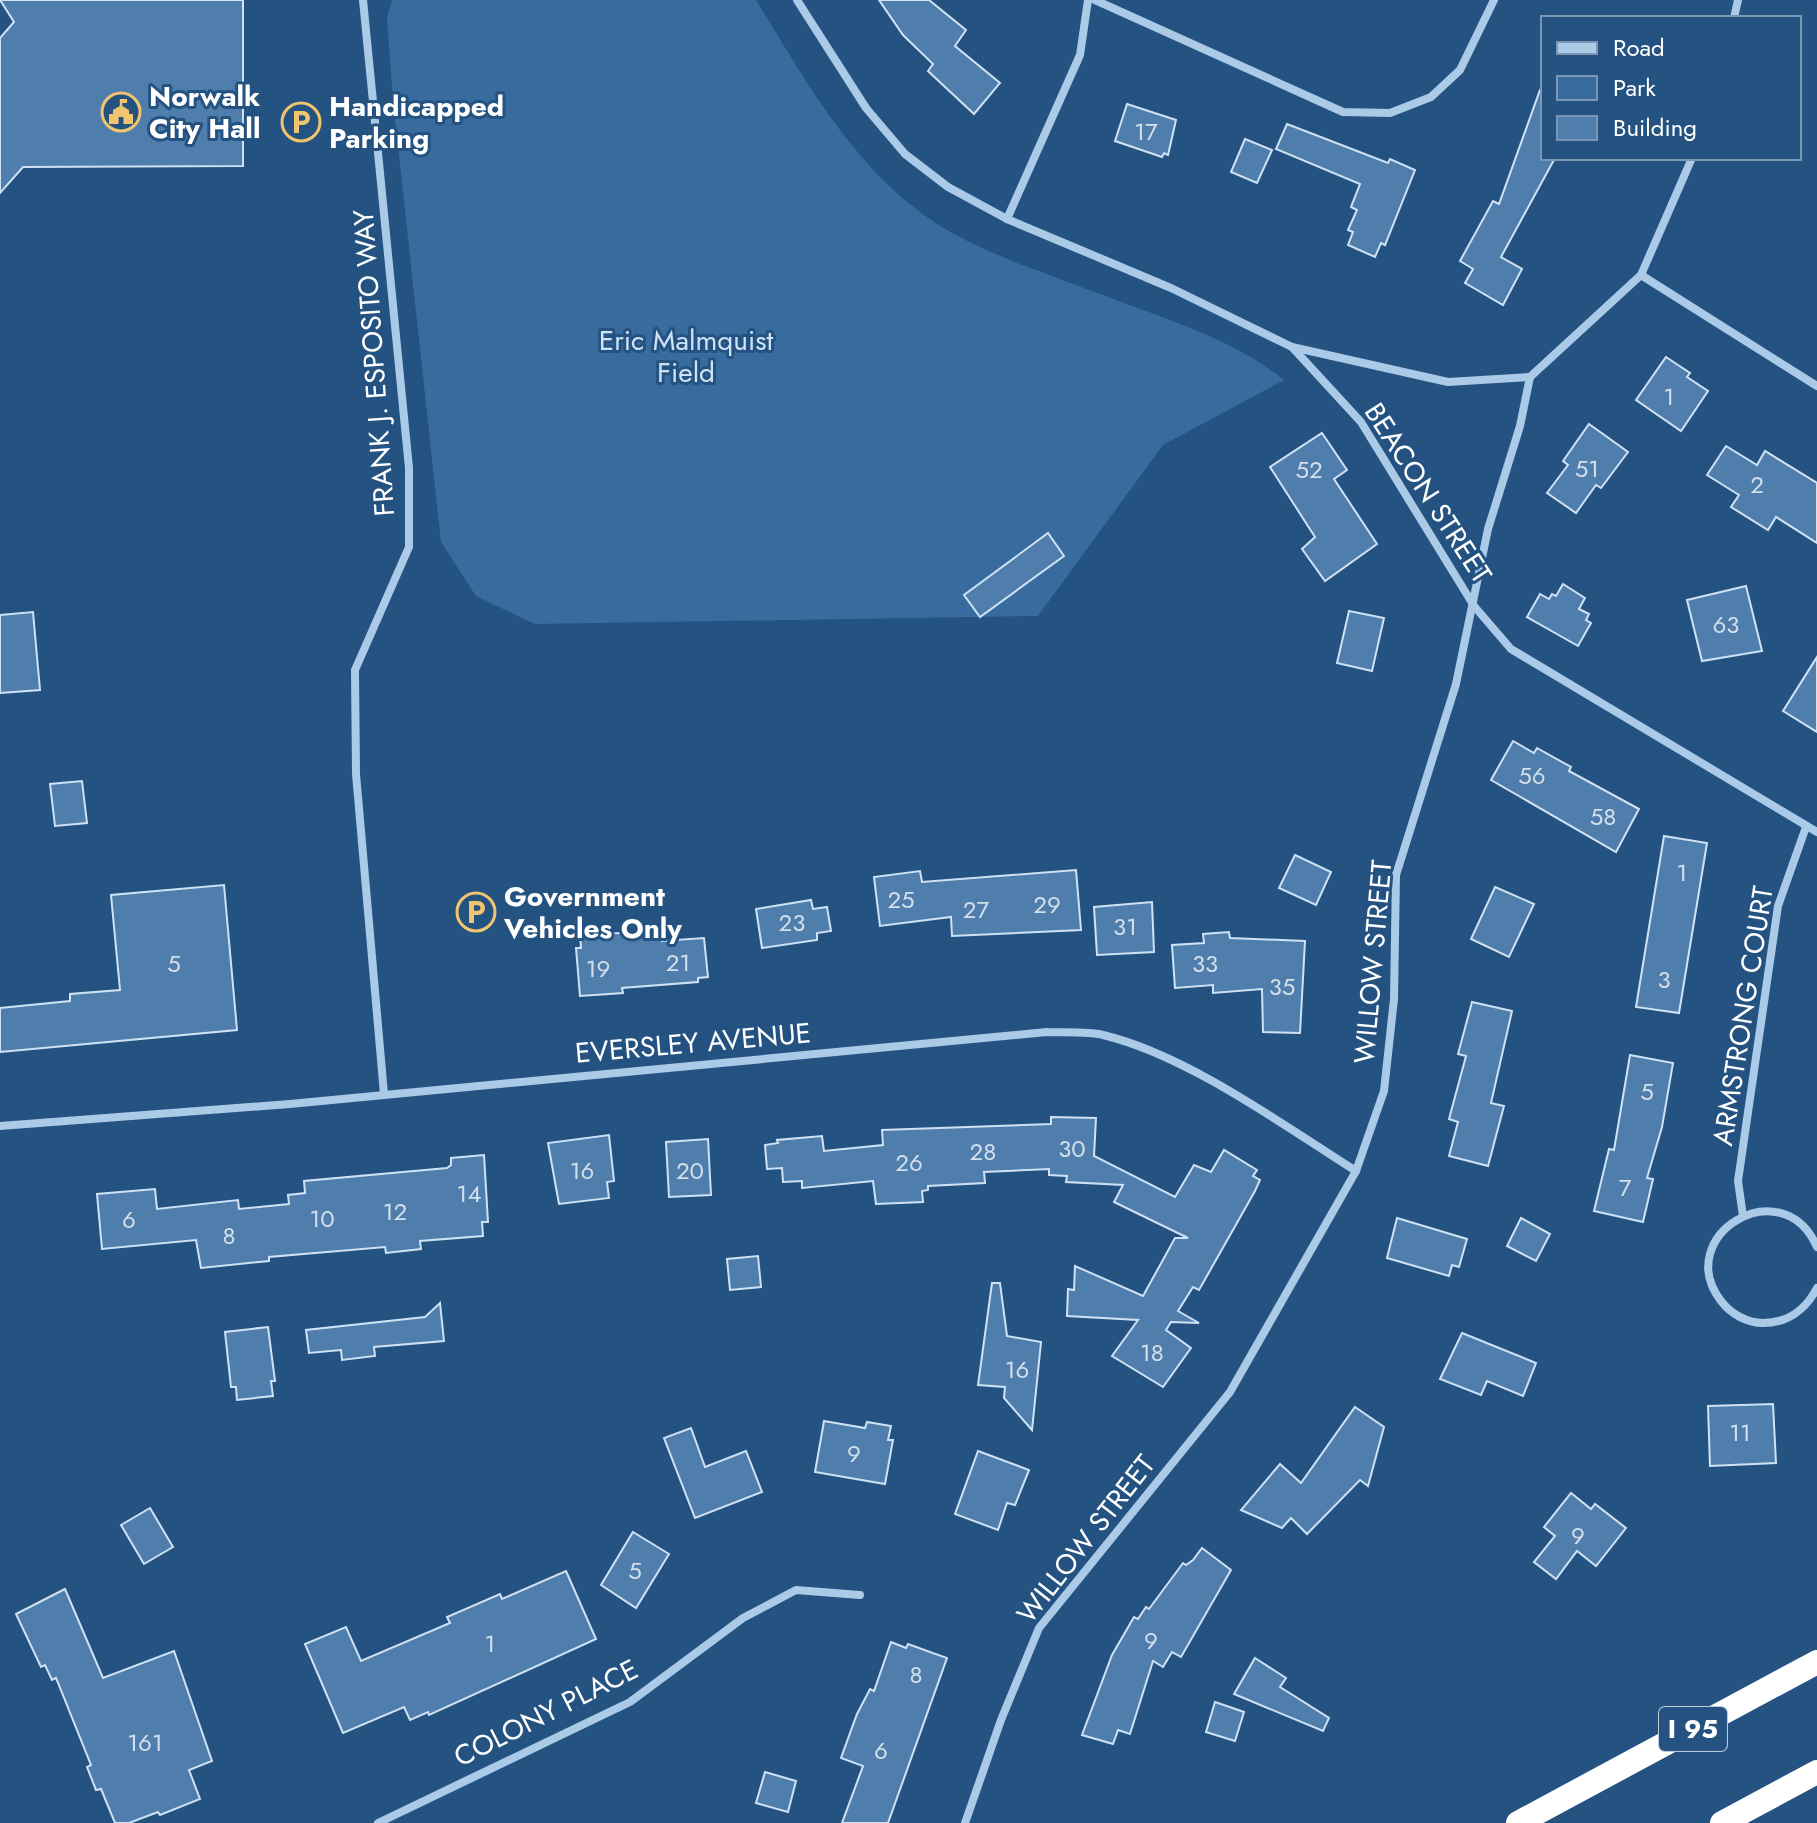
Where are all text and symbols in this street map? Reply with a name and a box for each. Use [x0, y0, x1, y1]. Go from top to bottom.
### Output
legend [1541, 16, 1801, 160]
text: Road [1613, 30, 1665, 65]
text: Park [1613, 70, 1656, 105]
place label: Norwalk City Hall [149, 76, 260, 149]
place label: Handicapped Parking [329, 86, 504, 159]
public building icon: Norwalk City Hall [100, 91, 142, 133]
parking icon: Handicapped Parking [280, 101, 322, 143]
text: Building [1613, 110, 1697, 145]
house number: 17 [1134, 114, 1158, 149]
street label: FRANK J. ESPOSITO WAY [343, 208, 405, 518]
park label: Eric Malmquist Field [599, 320, 773, 393]
house number: 1 [1664, 379, 1674, 414]
street label: BEACON STREET [1354, 395, 1502, 591]
house number: 51 [1575, 451, 1599, 486]
house number: 52 [1295, 452, 1323, 487]
house number: 2 [1750, 467, 1764, 502]
house number: 63 [1713, 607, 1739, 642]
house number: 56 [1518, 758, 1546, 793]
house number: 58 [1590, 799, 1616, 834]
house number: 1 [1677, 855, 1687, 890]
street label: WILLOW STREET [1344, 858, 1402, 1066]
place label: Government Vehicles Only [503, 876, 682, 949]
house number: 25 [887, 882, 915, 917]
street label: ARMSTRONG COURT [1702, 883, 1784, 1149]
house number: 29 [1033, 887, 1061, 922]
parking icon: Government Vehicles Only [455, 891, 497, 933]
house number: 27 [963, 892, 990, 927]
house number: 23 [779, 905, 805, 940]
house number: 31 [1113, 909, 1137, 944]
house number: 21 [666, 945, 690, 980]
house number: 5 [167, 946, 181, 981]
house number: 33 [1192, 946, 1218, 981]
house number: 19 [586, 951, 610, 986]
house number: 3 [1657, 962, 1671, 997]
house number: 35 [1269, 969, 1295, 1004]
street label: EVERSLEY AVENUE [573, 1012, 813, 1074]
house number: 5 [1640, 1074, 1654, 1109]
house number: 30 [1058, 1131, 1086, 1166]
house number: 28 [970, 1134, 996, 1169]
house number: 26 [895, 1145, 923, 1180]
house number: 16 [570, 1153, 594, 1188]
house number: 20 [676, 1153, 704, 1188]
house number: 7 [1619, 1170, 1632, 1205]
house number: 14 [457, 1176, 481, 1211]
house number: 12 [383, 1194, 407, 1229]
house number: 10 [309, 1201, 335, 1236]
house number: 6 [122, 1202, 136, 1237]
house number: 8 [222, 1218, 236, 1253]
house number: 18 [1140, 1335, 1164, 1370]
house number: 16 [1005, 1352, 1029, 1387]
house number: 11 [1729, 1415, 1751, 1450]
house number: 9 [847, 1436, 861, 1471]
street label: WILLOW STREET [1007, 1446, 1165, 1632]
house number: 9 [1571, 1518, 1585, 1553]
house number: 5 [628, 1553, 642, 1588]
house number: 9 [1144, 1623, 1158, 1658]
house number: 1 [485, 1626, 495, 1661]
street label: COLONY PLACE [447, 1649, 645, 1777]
house number: 8 [909, 1657, 923, 1692]
road number: I 95 [1659, 1707, 1727, 1751]
house number: 161 [127, 1725, 163, 1760]
house number: 6 [874, 1733, 888, 1768]

